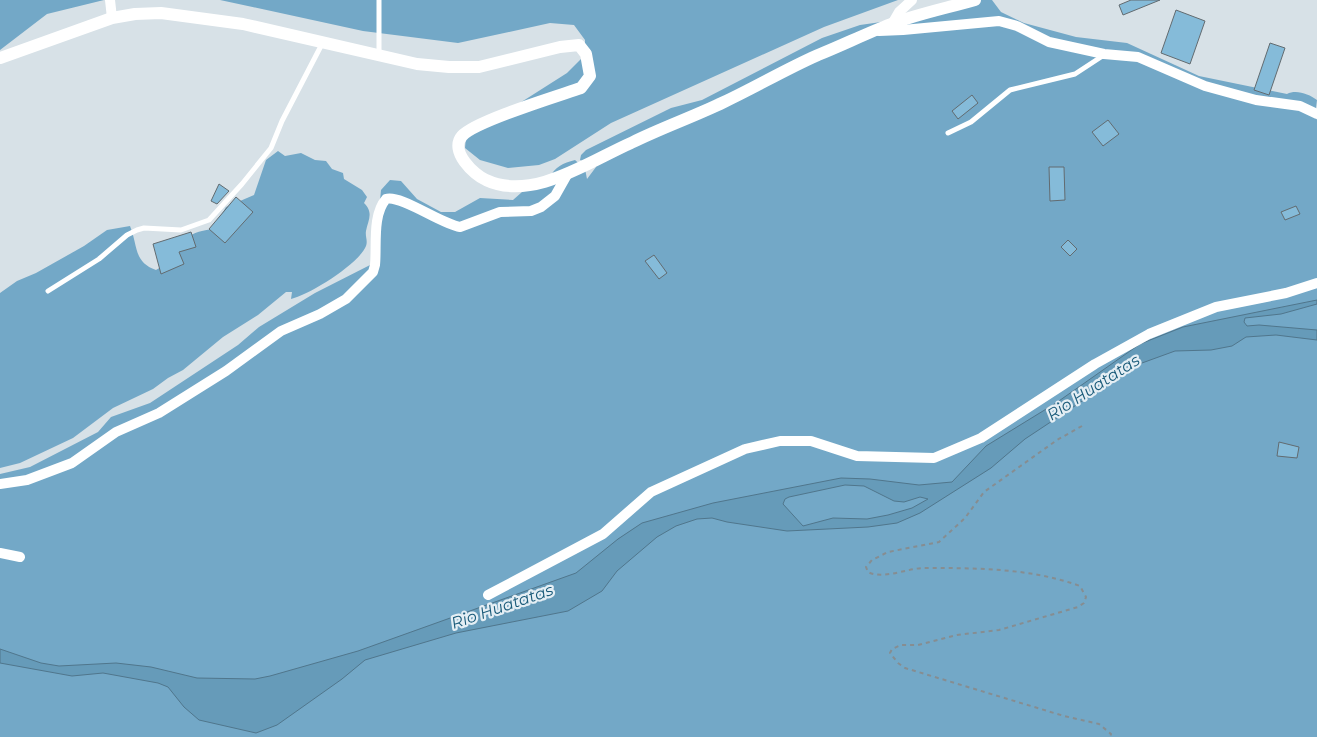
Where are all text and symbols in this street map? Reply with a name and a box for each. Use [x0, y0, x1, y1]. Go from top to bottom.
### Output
water label: Rio Huatatas [1043, 350, 1143, 424]
water label: Rio Huatatas [449, 580, 556, 633]

